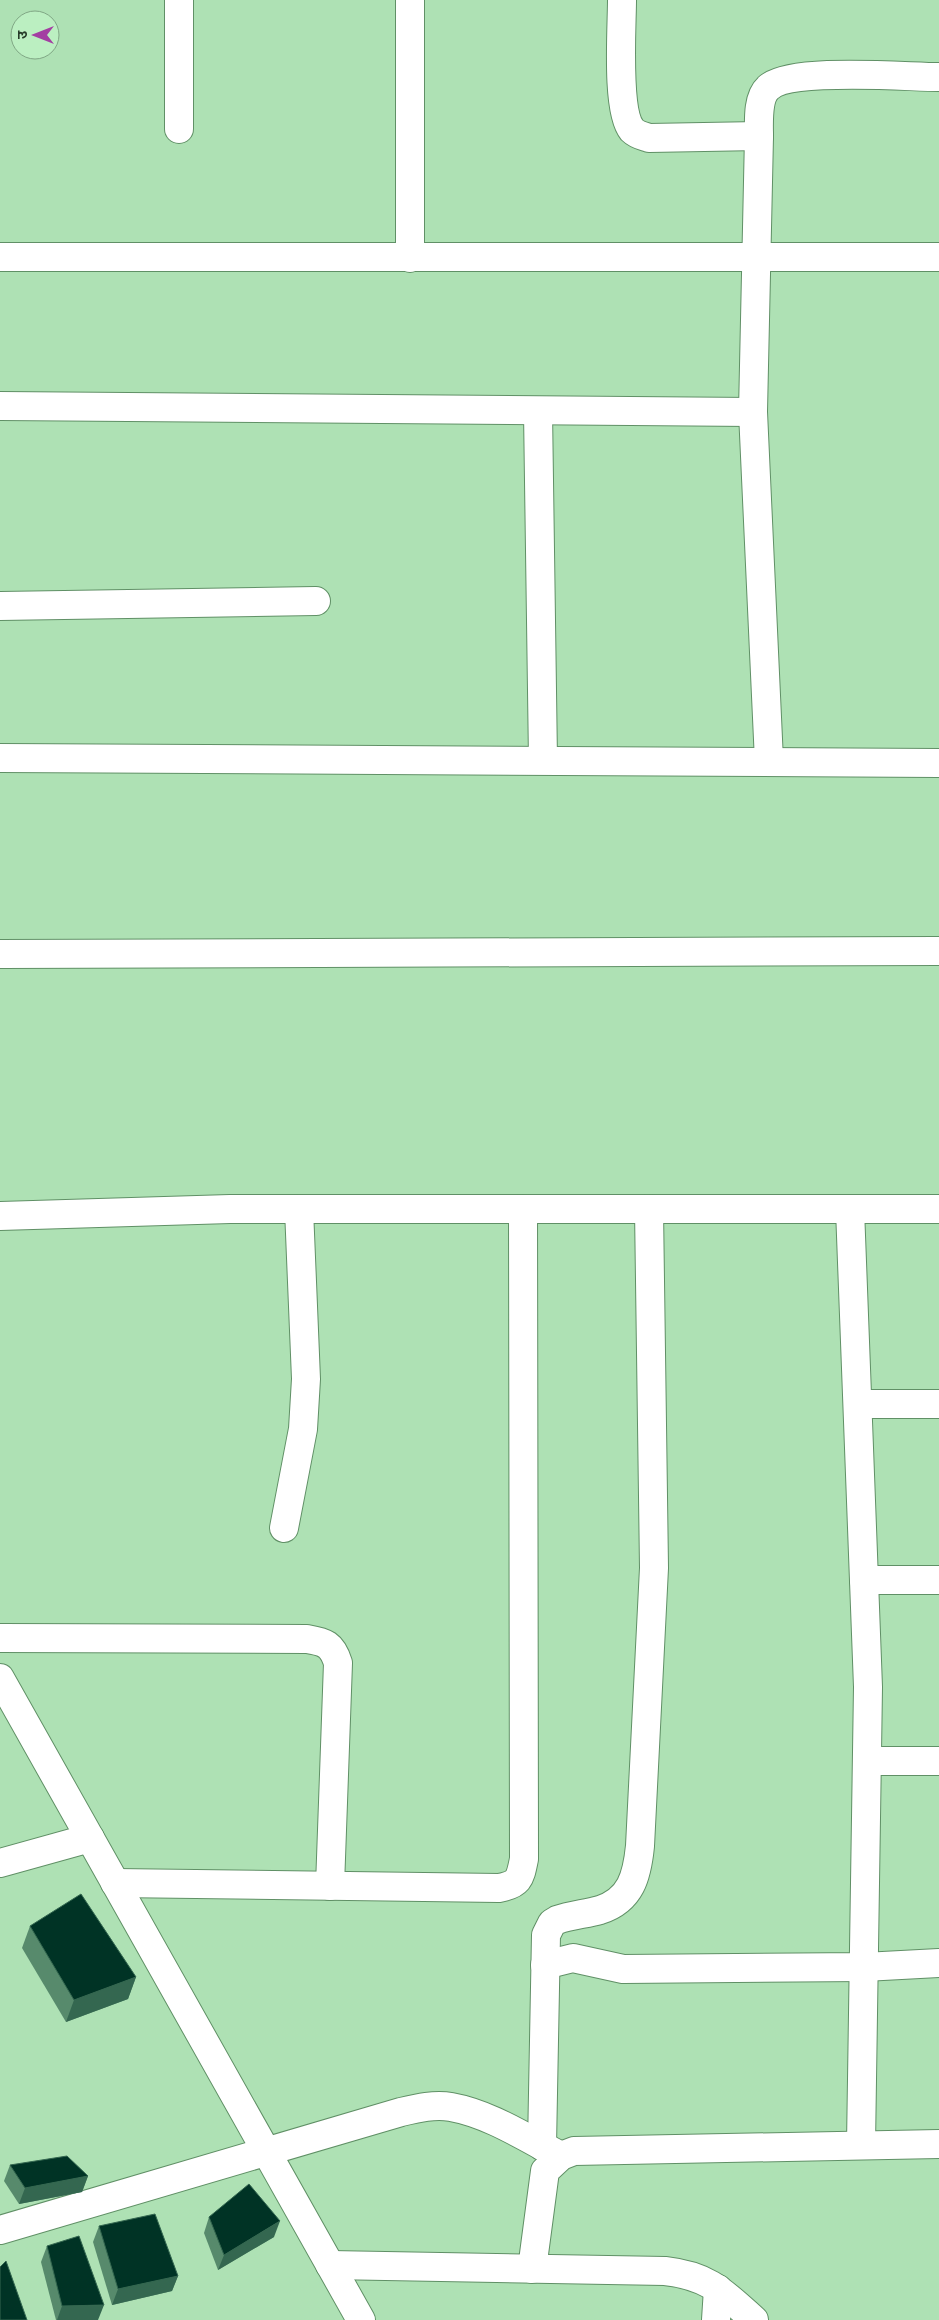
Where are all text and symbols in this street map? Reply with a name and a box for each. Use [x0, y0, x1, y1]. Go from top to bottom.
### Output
north arrow [10, 10, 60, 60]
text: उ [13, 30, 31, 39]

